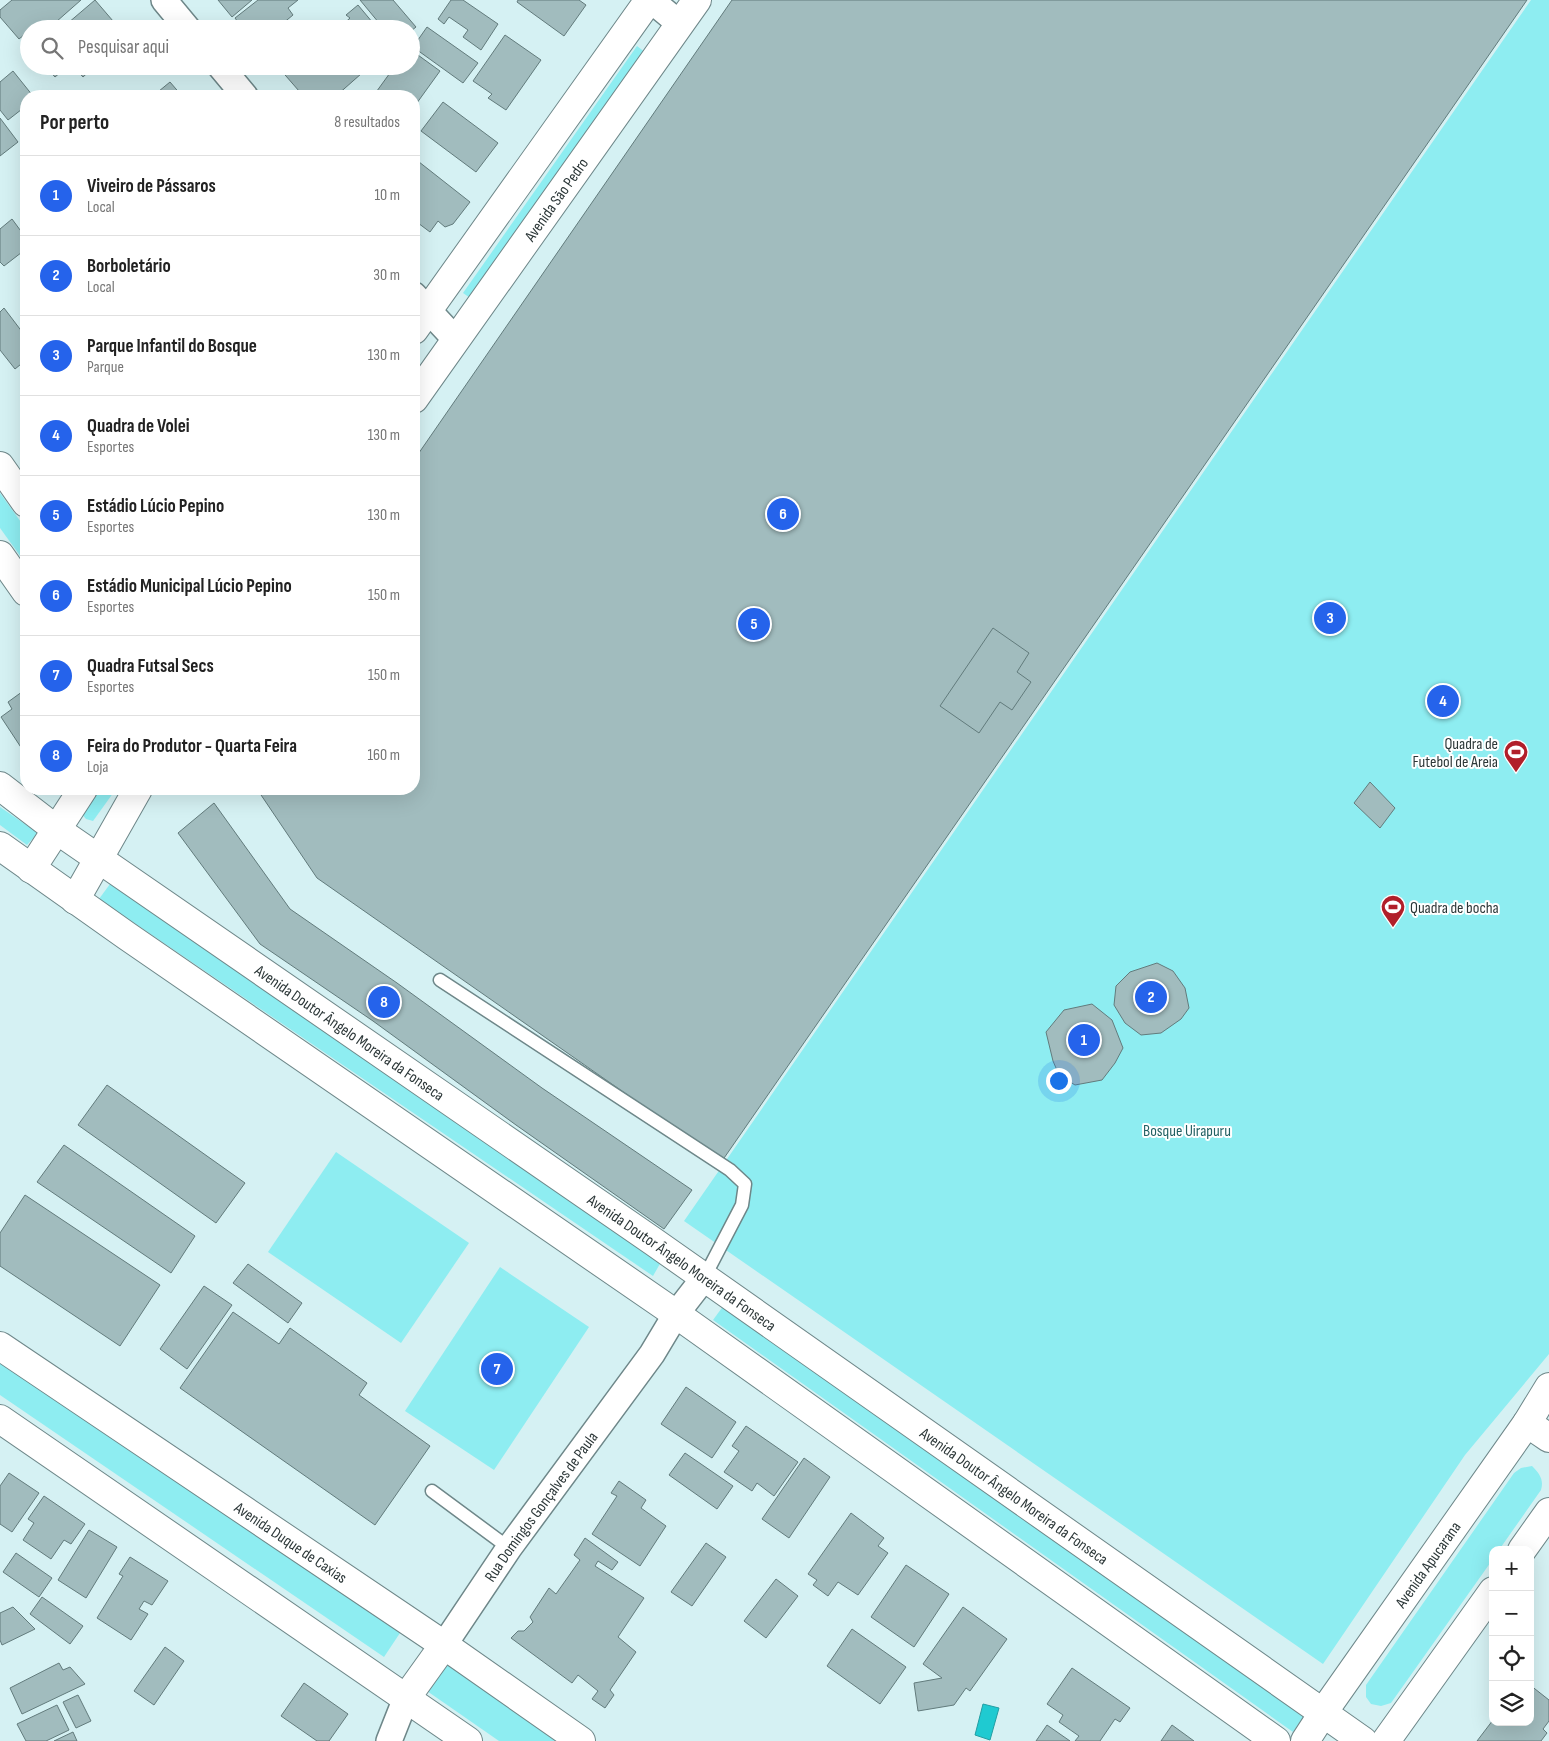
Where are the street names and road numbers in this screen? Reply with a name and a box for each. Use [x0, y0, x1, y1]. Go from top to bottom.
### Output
street label: Avenida São Pedro [520, 155, 593, 246]
street label: Avenida Doutor Ângelo Moreira da Fonseca [250, 961, 447, 1105]
street label: Avenida Doutor Ângelo Moreira da Fonseca [583, 1190, 779, 1336]
street label: Avenida Doutor Ângelo Moreira da Fonseca [915, 1424, 1111, 1569]
street label: Rua Domingos Gonçalves de Paula [481, 1428, 602, 1586]
street label: Avenida Duque de Caxias [230, 1498, 350, 1588]
street label: Avenida Apucarana [1391, 1518, 1465, 1613]

